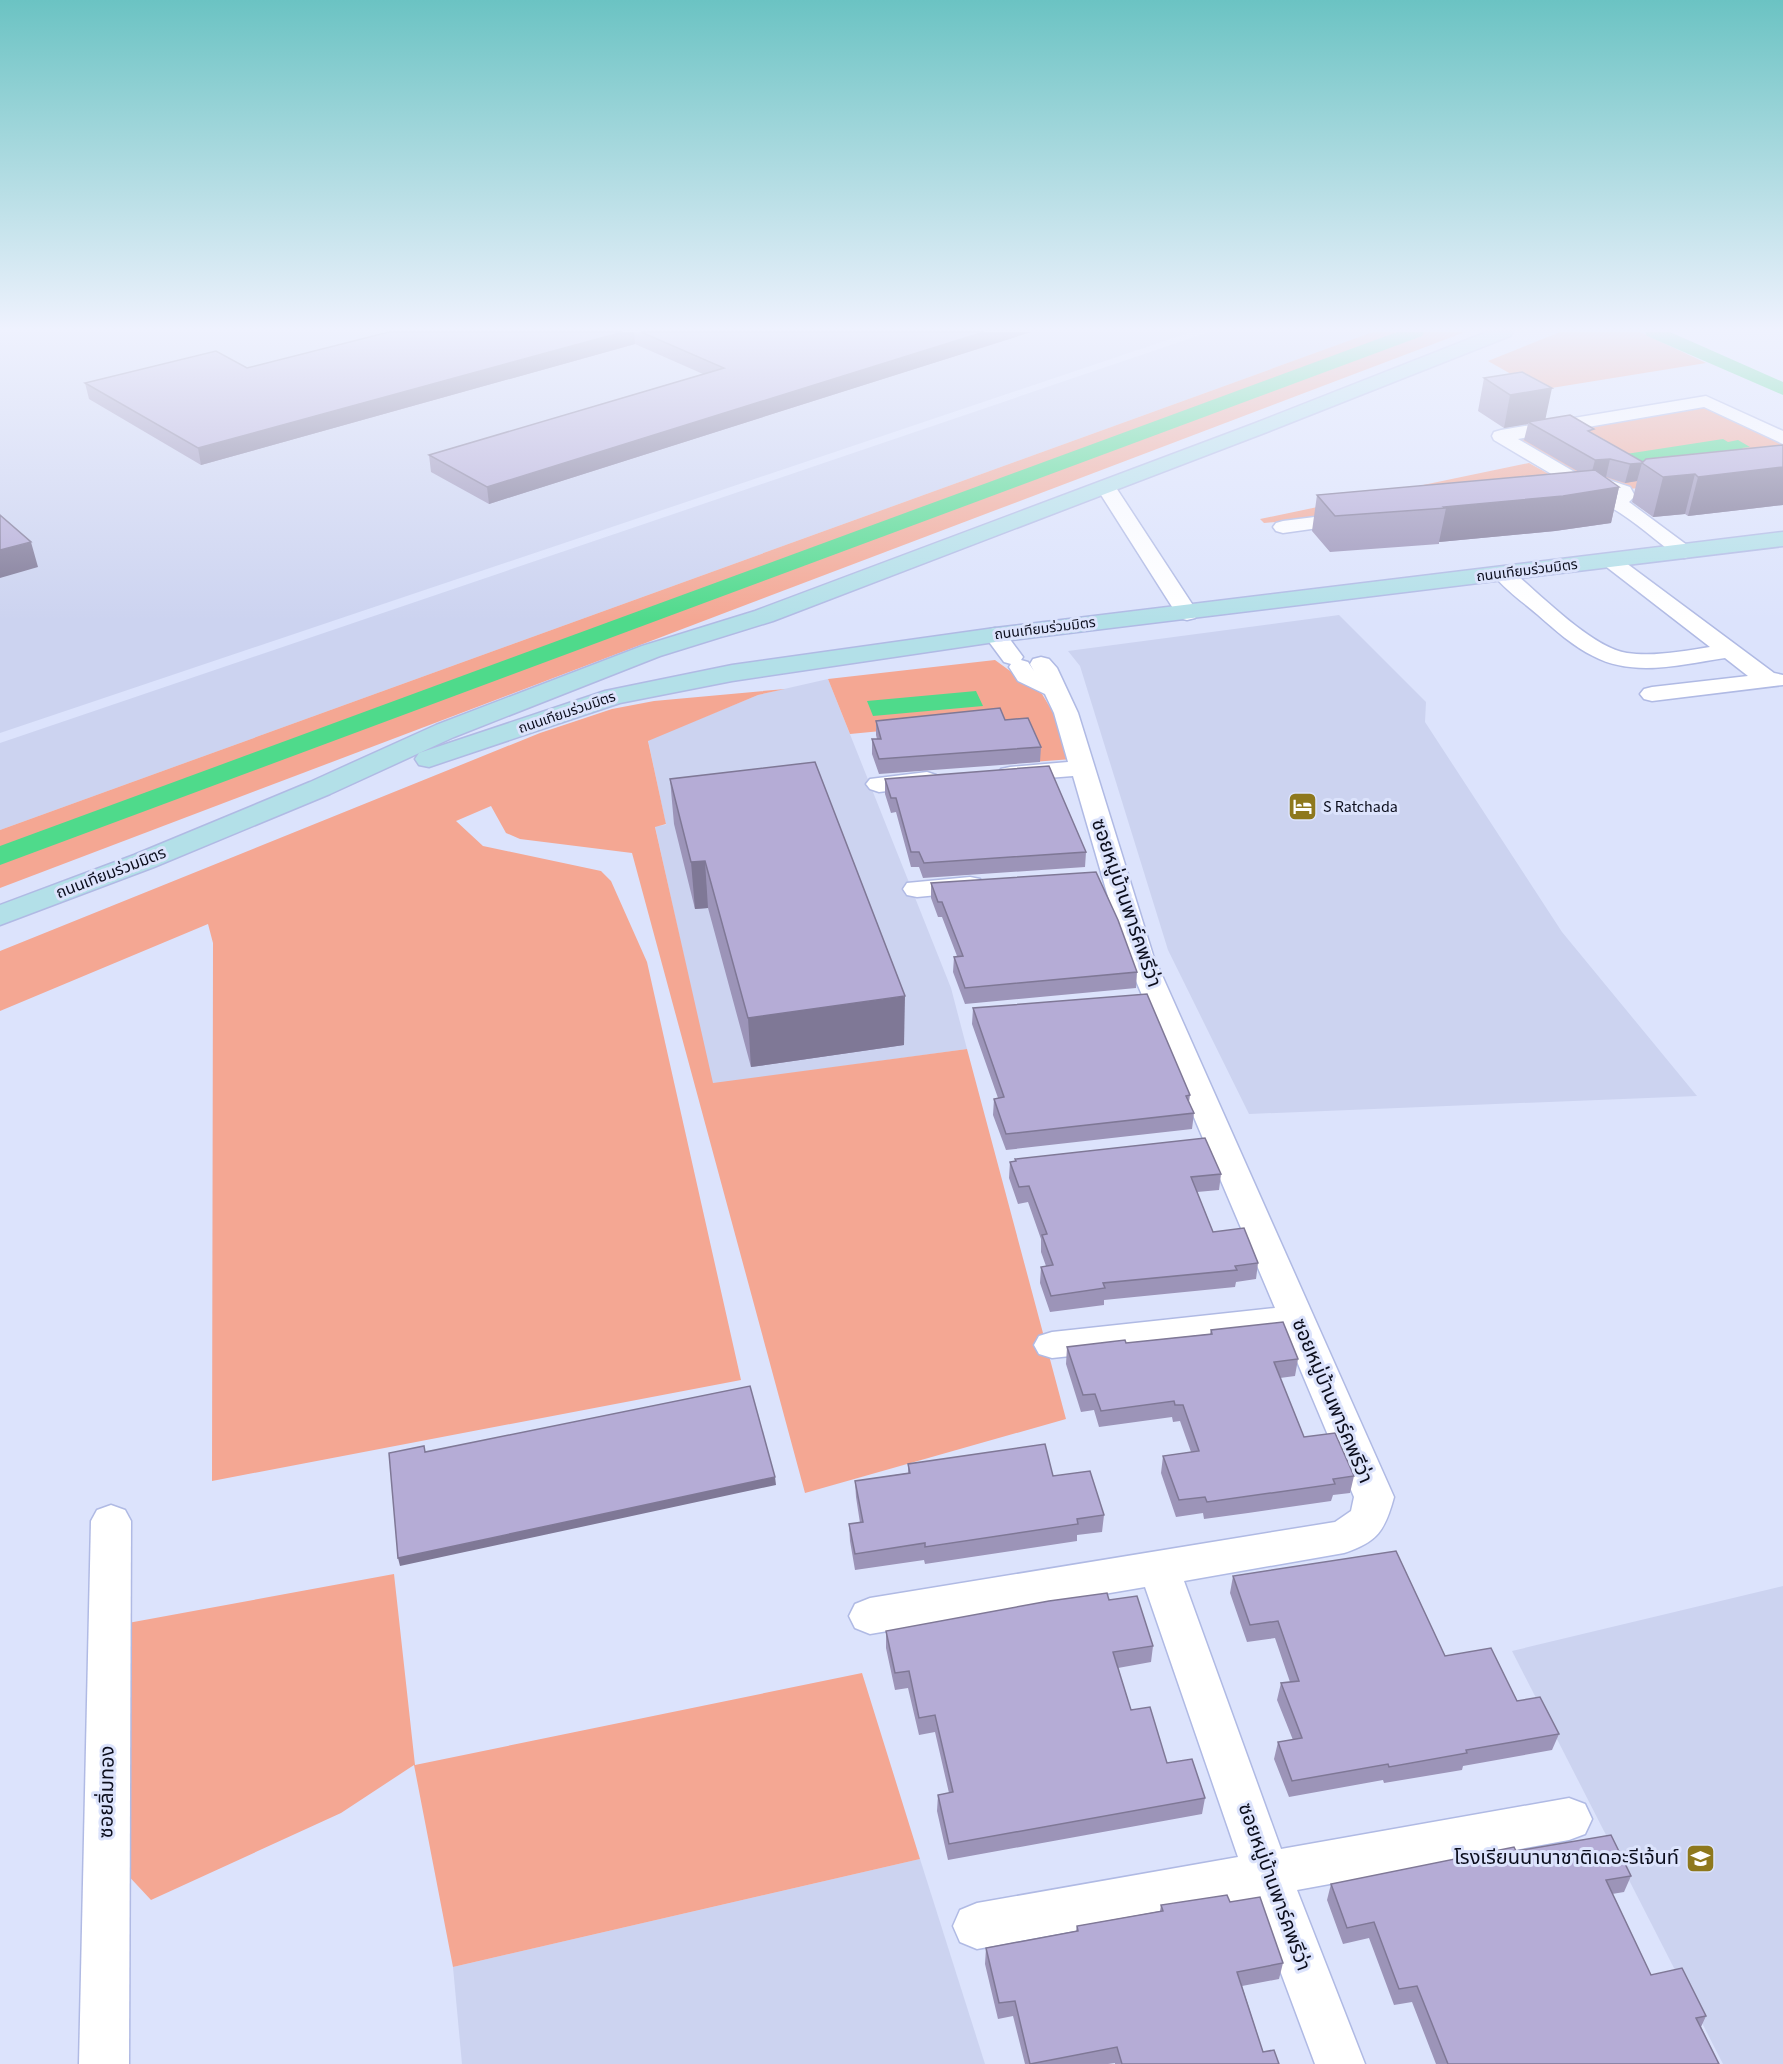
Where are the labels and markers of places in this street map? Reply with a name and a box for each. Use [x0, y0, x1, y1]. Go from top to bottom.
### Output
hotel icon: S Ratchada [1286, 791, 1318, 823]
place label: S Ratchada [1323, 796, 1398, 818]
school or university icon: โรงเรียนนานาชาติเดอะรีเจ้นท์ [1684, 1842, 1716, 1874]
place label: โรงเรียนนานาชาติเดอะรีเจ้นท์ [1454, 1844, 1679, 1872]

